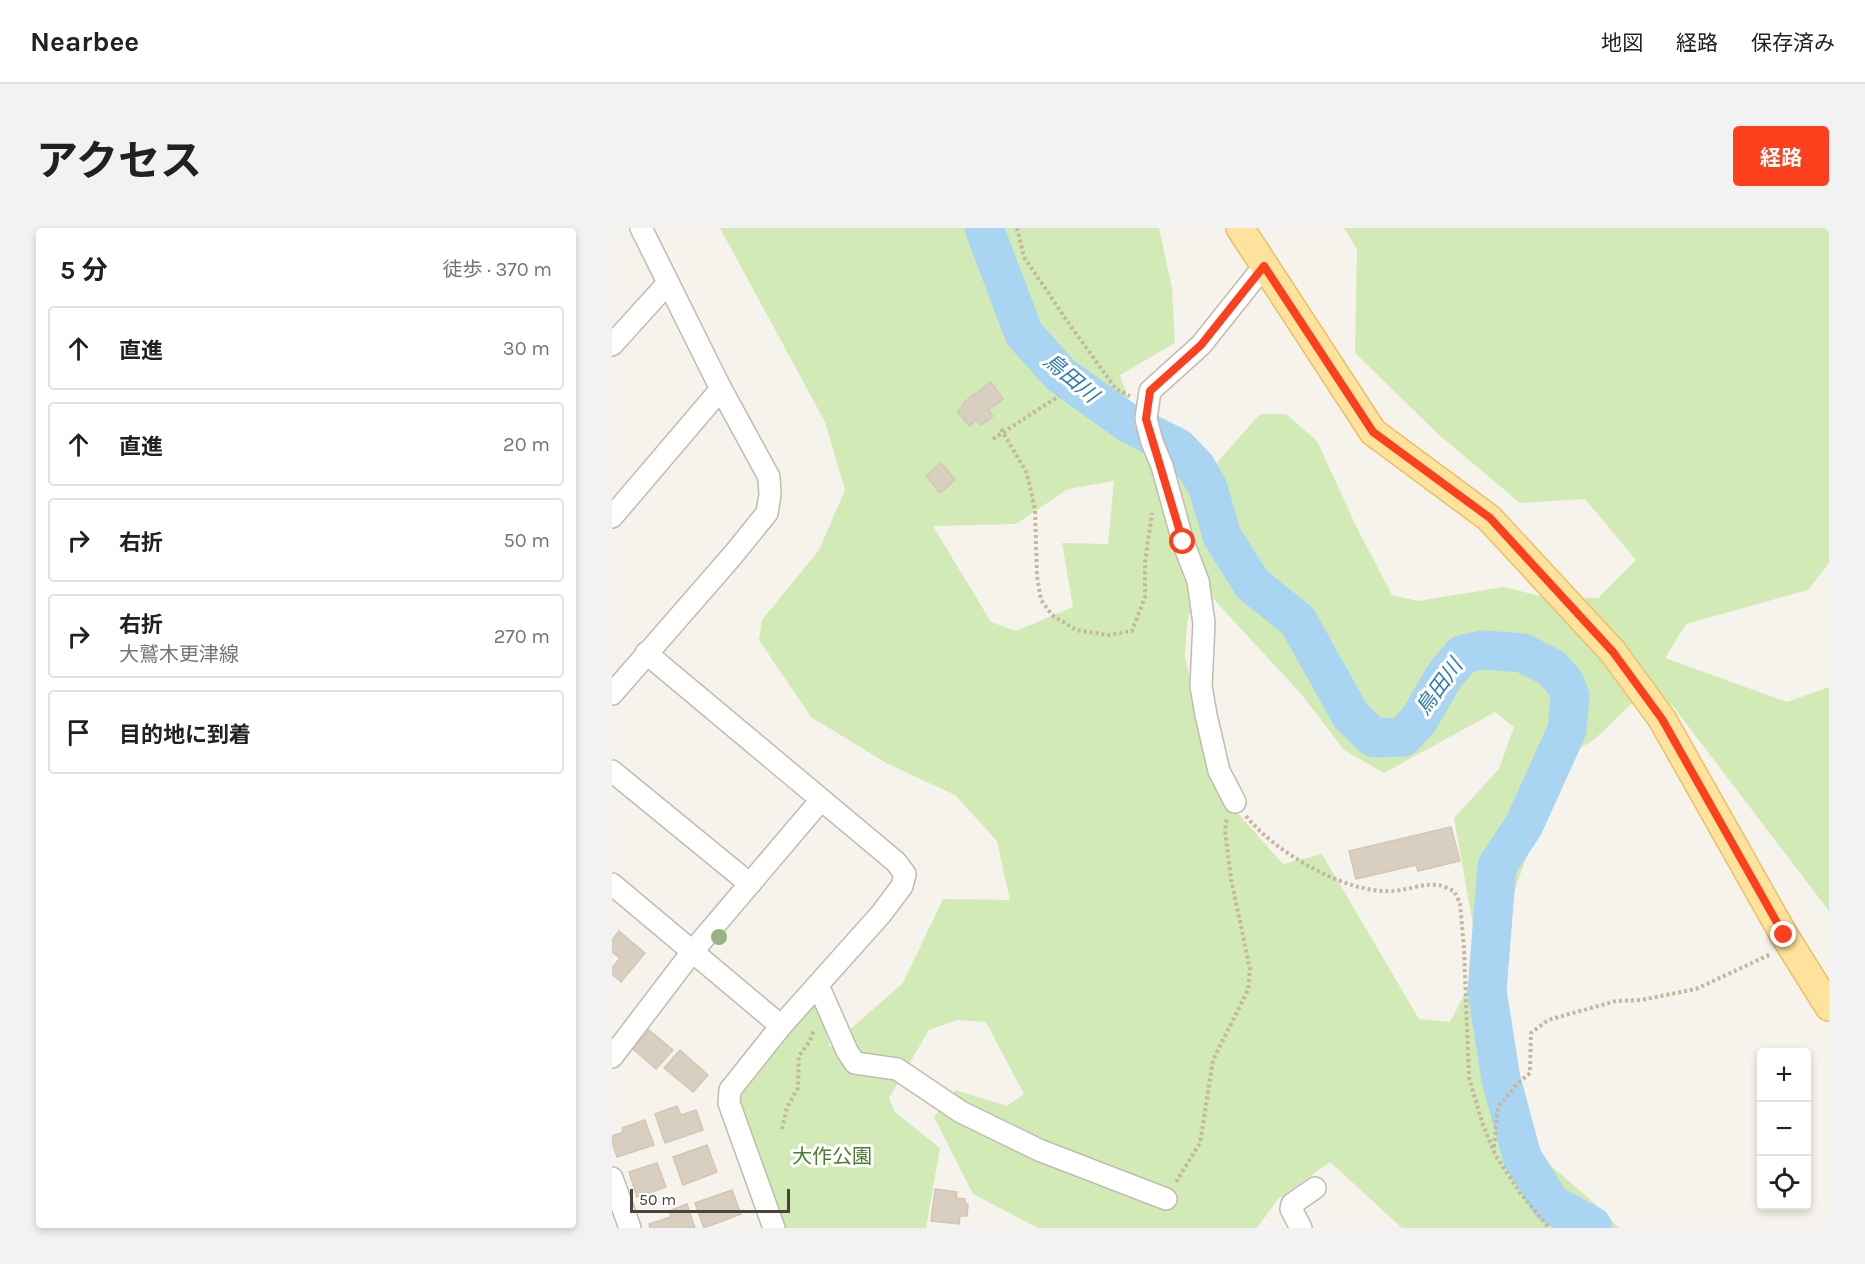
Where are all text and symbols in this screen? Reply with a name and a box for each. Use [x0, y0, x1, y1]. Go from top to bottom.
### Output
text: Nearbee [30, 25, 139, 58]
text: 地図 [1601, 31, 1643, 55]
text: 経路 [1676, 31, 1718, 55]
text: 保存済み [1751, 31, 1835, 55]
button: 経路 [1733, 126, 1829, 186]
text: アクセス [36, 136, 202, 186]
text: 5 分 [60, 255, 108, 286]
text: 徒歩 · 370 m [442, 258, 552, 281]
icon: ahead [62, 332, 95, 365]
text: 30 m [503, 337, 550, 360]
text: 直進 [119, 338, 163, 364]
water label: 鳥田川 [1039, 349, 1104, 409]
icon: ahead [62, 428, 95, 461]
text: 20 m [503, 433, 550, 456]
text: 直進 [119, 434, 163, 460]
icon: right [62, 524, 95, 557]
route start [1169, 528, 1195, 554]
text: 50 m [503, 529, 550, 552]
text: 右折 [119, 530, 163, 556]
text: 右折 [119, 612, 163, 638]
icon: right [62, 620, 95, 653]
text: 270 m [494, 625, 550, 648]
text: 大鷲木更津線 [119, 643, 239, 666]
water label: 鳥田川 [1411, 653, 1468, 720]
icon: arrive [62, 716, 95, 749]
text: 目的地に到着 [119, 722, 251, 748]
route end [1770, 921, 1796, 947]
map controls [1757, 1048, 1811, 1210]
button: + [1757, 1048, 1811, 1102]
button: − [1757, 1102, 1811, 1156]
park label: 大作公園 [792, 1145, 872, 1168]
button: locate [1757, 1156, 1811, 1210]
scale bar [630, 1186, 790, 1214]
text: 50 m [639, 1190, 676, 1209]

